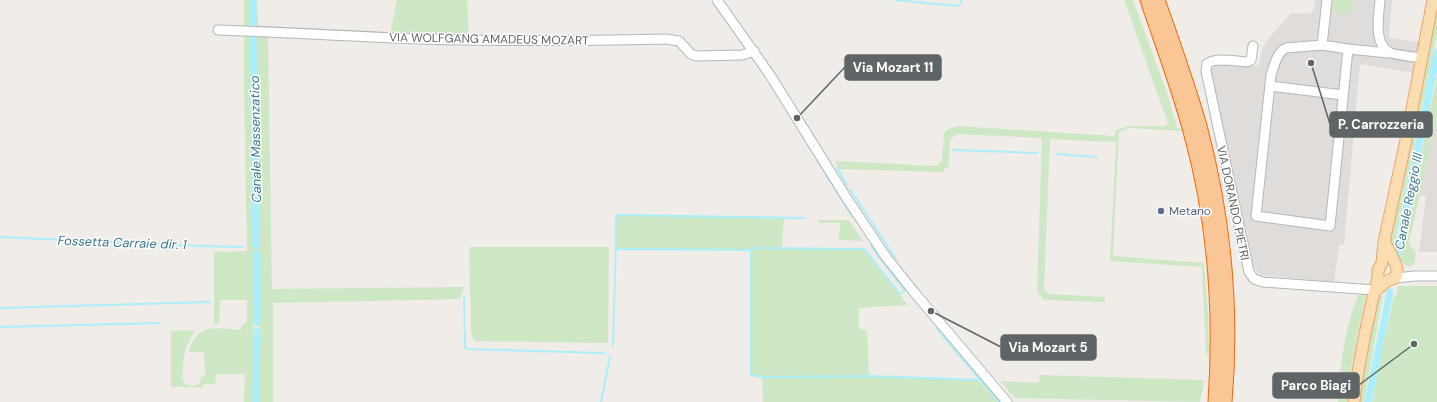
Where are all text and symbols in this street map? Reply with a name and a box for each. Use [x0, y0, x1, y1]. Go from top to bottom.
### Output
street label: VIA WOLFGANG AMADEUS MOZART [389, 29, 589, 49]
callout: Via Mozart 11 [845, 55, 941, 80]
text: Via Mozart 11 [853, 59, 933, 76]
water label: Canale Massenzatico [246, 75, 265, 203]
callout: P. Carrozzeria [1330, 112, 1432, 137]
text: P. Carrozzeria [1338, 116, 1424, 133]
street label: VIA DORANDO PIETRI [1213, 144, 1253, 262]
water label: Canale Reggio III [1391, 150, 1426, 251]
place label: Metano [1169, 203, 1211, 219]
marker: Metano [1156, 206, 1166, 216]
water label: Fossetta Carraie dir. 1 [57, 232, 188, 253]
callout: Via Mozart 5 [1001, 335, 1096, 360]
text: Via Mozart 5 [1009, 339, 1087, 356]
callout: Parco Biagi [1273, 373, 1359, 398]
text: Parco Biagi [1281, 377, 1351, 394]

